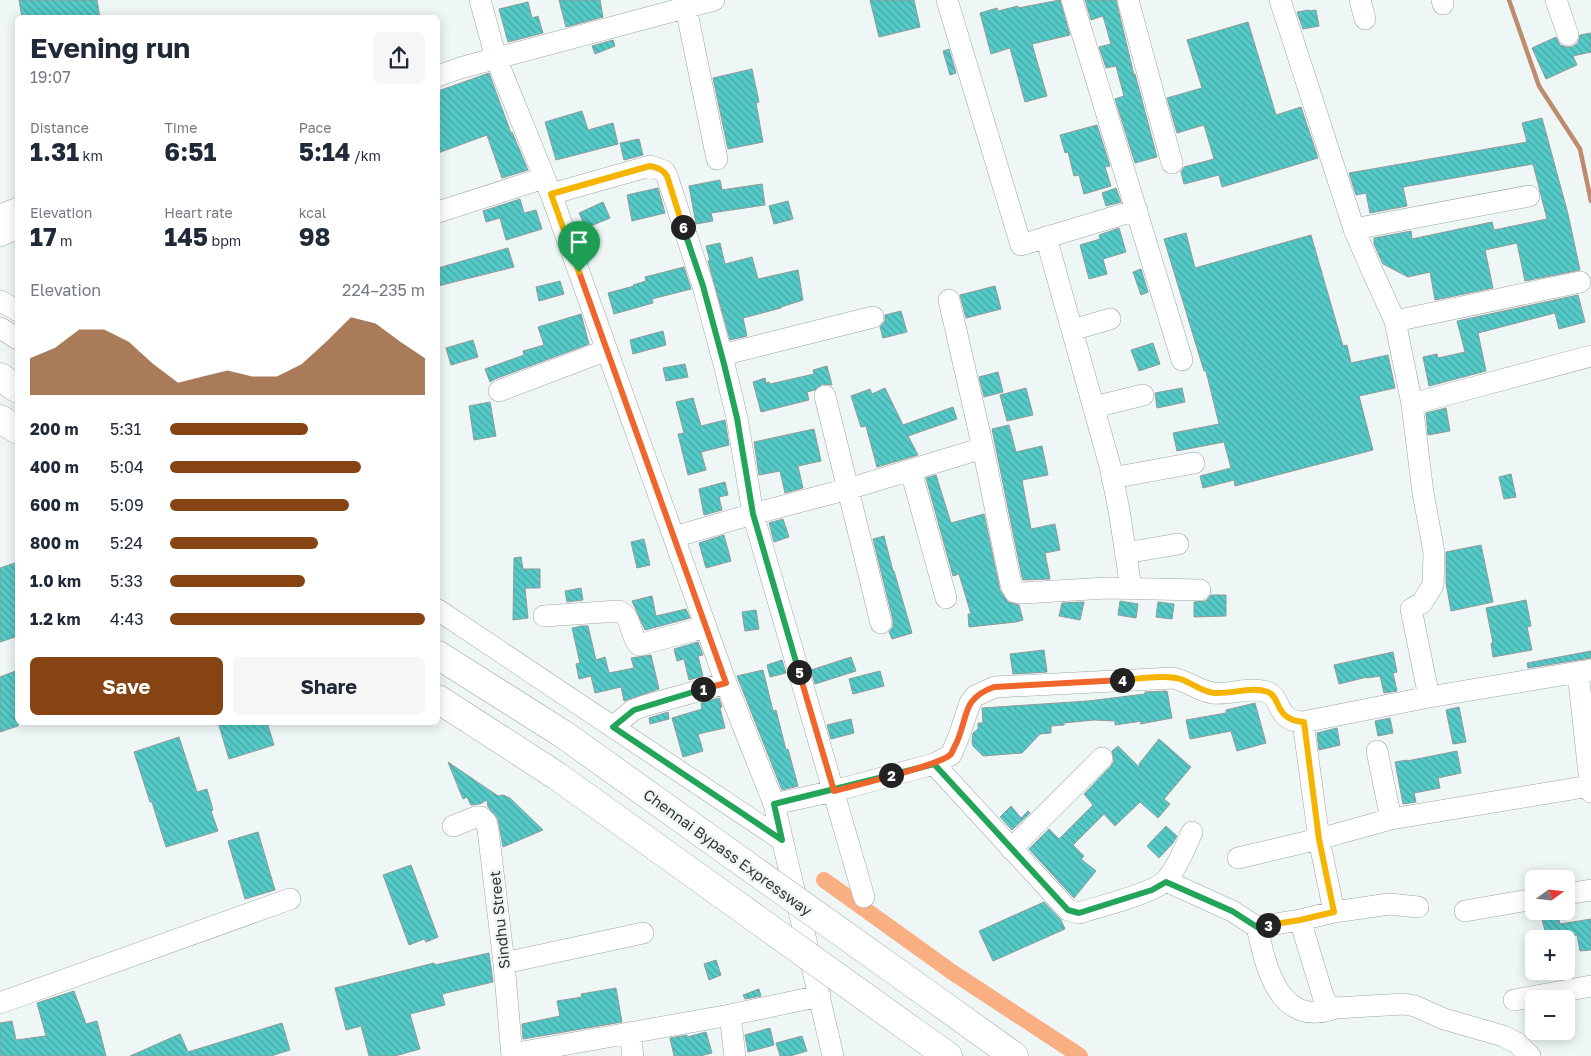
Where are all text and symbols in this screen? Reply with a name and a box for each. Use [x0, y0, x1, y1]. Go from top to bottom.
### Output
text: Evening run [30, 31, 190, 64]
button: share [373, 32, 425, 84]
text: 19:07 [30, 67, 71, 87]
text: Distance [30, 119, 89, 136]
text: Time [164, 119, 197, 136]
text: Pace [299, 119, 331, 136]
text: 1.31 [30, 136, 79, 167]
text: 6:51 [164, 136, 216, 167]
text: 5:14 [299, 136, 350, 167]
text: km [79, 147, 103, 164]
text: /km [350, 147, 381, 164]
text: Elevation [30, 204, 92, 221]
text: Heart rate [164, 204, 233, 221]
text: kcal [299, 204, 326, 221]
pin: 6 [670, 214, 696, 240]
text: 6 [679, 219, 688, 236]
text: 17 [30, 221, 57, 252]
text: 145 [164, 221, 208, 252]
text: 98 [299, 221, 331, 252]
pin [558, 221, 600, 272]
icon: arrive [565, 228, 593, 256]
text: m [57, 232, 72, 249]
text: bpm [208, 232, 241, 249]
text: Elevation [30, 280, 101, 300]
text: 224–235 m [342, 280, 425, 300]
text: 200 m [30, 419, 79, 439]
text: 5:31 [110, 419, 141, 439]
text: 400 m [30, 457, 79, 477]
text: 5:04 [110, 457, 144, 477]
text: 600 m [30, 495, 79, 515]
text: 5:09 [110, 495, 144, 515]
text: 800 m [30, 533, 79, 553]
text: 5:24 [110, 533, 143, 553]
text: 1.0 km [30, 571, 81, 591]
text: 5:33 [110, 571, 143, 591]
text: 1.2 km [30, 609, 80, 629]
text: 4:43 [110, 609, 144, 629]
button: Save [30, 657, 223, 715]
button: Share [233, 657, 425, 715]
pin: 5 [786, 660, 812, 684]
text: 5 [795, 664, 804, 681]
pin: 4 [1110, 668, 1134, 692]
text: 4 [1118, 672, 1127, 689]
pin: 1 [690, 676, 716, 702]
text: 1 [700, 681, 707, 698]
pin: 2 [878, 762, 904, 788]
text: 2 [887, 767, 896, 784]
street label: Chennai Bypass Expressway [640, 785, 816, 920]
street label: Sindhu Street [485, 870, 513, 970]
north arrow [1525, 870, 1575, 920]
map controls [1525, 870, 1575, 1040]
pin: 3 [1256, 912, 1280, 938]
text: 3 [1264, 917, 1273, 934]
button: + [1525, 930, 1575, 980]
button: − [1525, 990, 1575, 1040]

